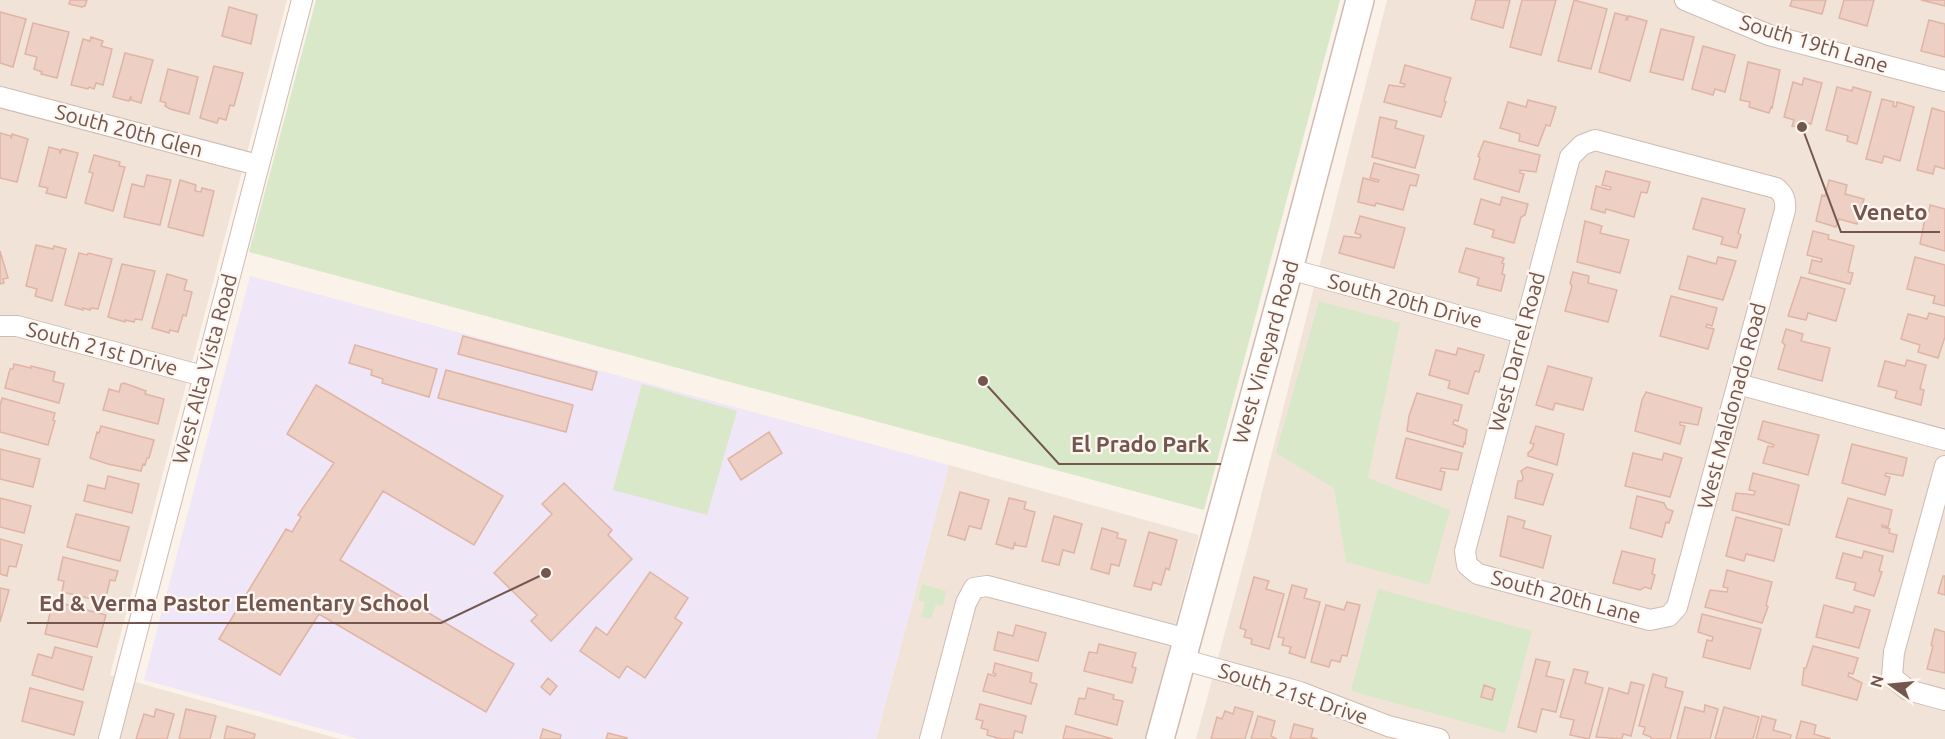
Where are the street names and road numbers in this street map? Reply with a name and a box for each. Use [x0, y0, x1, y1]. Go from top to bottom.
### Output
street label: South 19th Lane [1737, 9, 1892, 77]
street label: South 20th Glen [53, 99, 206, 161]
street label: West Vineyard Road [1227, 257, 1303, 446]
street label: South 20th Drive [1325, 268, 1485, 332]
street label: West Darrel Road [1483, 269, 1549, 434]
street label: West Alta Vista Road [167, 271, 241, 467]
street label: West Maldonado Road [1692, 300, 1770, 512]
street label: South 21st Drive [24, 316, 181, 380]
street label: South 20th Lane [1489, 564, 1644, 628]
street label: South 21st Drive [1215, 658, 1371, 729]

